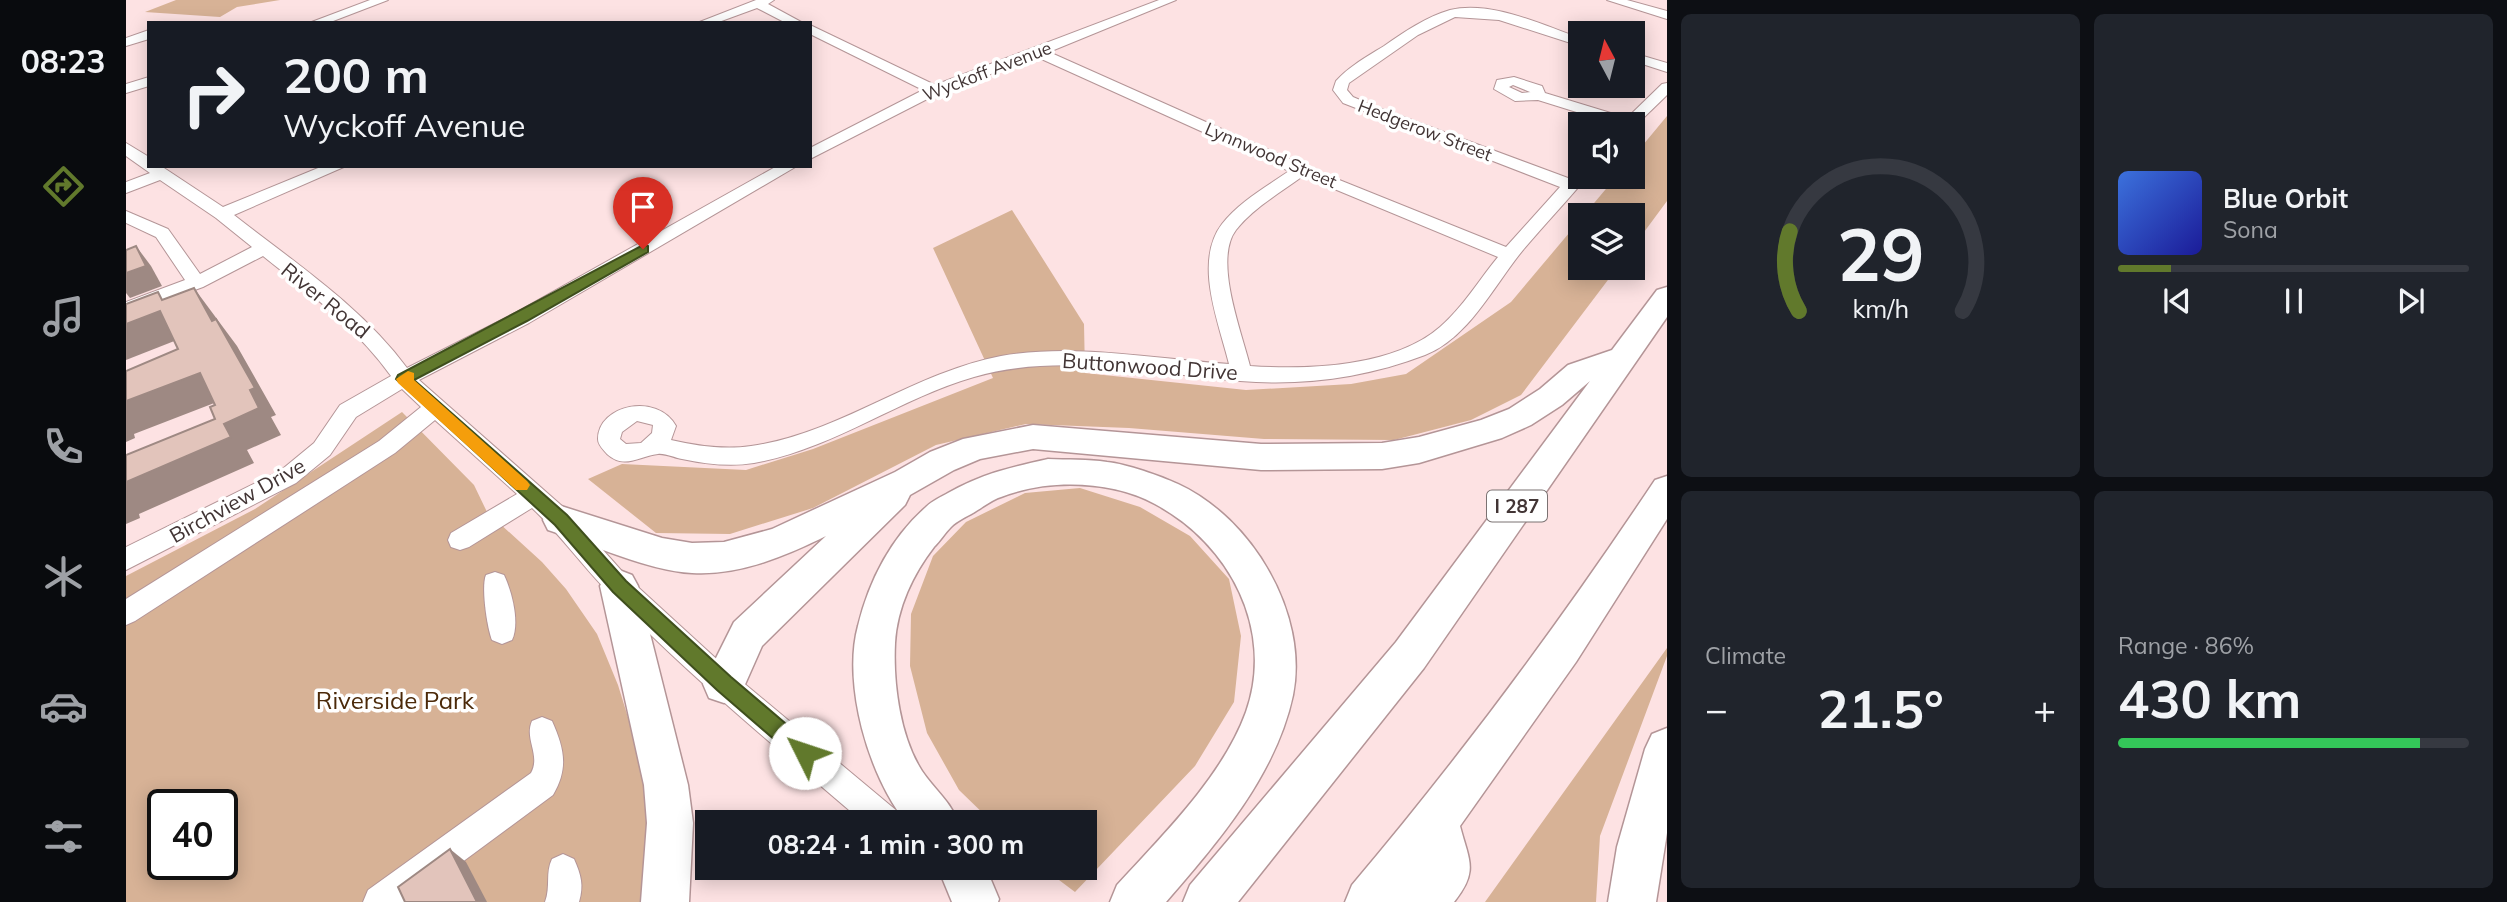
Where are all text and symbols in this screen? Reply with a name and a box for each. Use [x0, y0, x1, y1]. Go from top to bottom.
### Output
north arrow [1568, 21, 1645, 98]
map controls [1568, 21, 1645, 280]
street label: Wyckoff Avenue [919, 36, 1055, 106]
text: 08:23 [21, 41, 105, 81]
text: 200 m [283, 44, 429, 105]
icon: right [168, 49, 259, 140]
street label: Hedgerow Street [1355, 94, 1495, 166]
text: Wyckoff Avenue [283, 105, 525, 145]
button: sound [1568, 112, 1645, 189]
street label: Lynnwood Street [1202, 117, 1340, 193]
icon: directions [39, 162, 88, 211]
pin [613, 177, 673, 249]
text: Blue Orbit [2223, 182, 2348, 215]
icon: arrive [624, 188, 662, 226]
button: layers [1568, 203, 1645, 280]
text: 29 [1837, 209, 1924, 300]
text: Sona [2223, 215, 2278, 244]
street label: River Road [276, 256, 376, 344]
icon: previous [2158, 282, 2196, 320]
icon: pause [2275, 282, 2313, 320]
icon: next [2392, 282, 2430, 320]
icon: music [39, 292, 88, 341]
text: km/h [1852, 293, 1909, 324]
street label: Buttonwood Drive [1061, 347, 1239, 385]
icon: phone [39, 422, 88, 471]
street label: Birchview Drive [165, 452, 309, 548]
road number: I 287 [1487, 491, 1547, 522]
icon: climate [39, 552, 88, 601]
text: Range · 86% [2118, 631, 2254, 660]
text: Climate [1705, 641, 1786, 670]
text: 430 km [2118, 666, 2301, 731]
text: 21.5° [1817, 676, 1944, 741]
icon: car [39, 682, 88, 731]
park label: Riverside Park [316, 685, 475, 715]
text: − [1705, 685, 1728, 733]
text: + [2033, 685, 2056, 733]
position arrow [768, 716, 842, 790]
speed limit sign: 40 [147, 789, 238, 880]
icon: filters [39, 812, 88, 861]
text: 08:24 · 1 min · 300 m [768, 828, 1024, 861]

